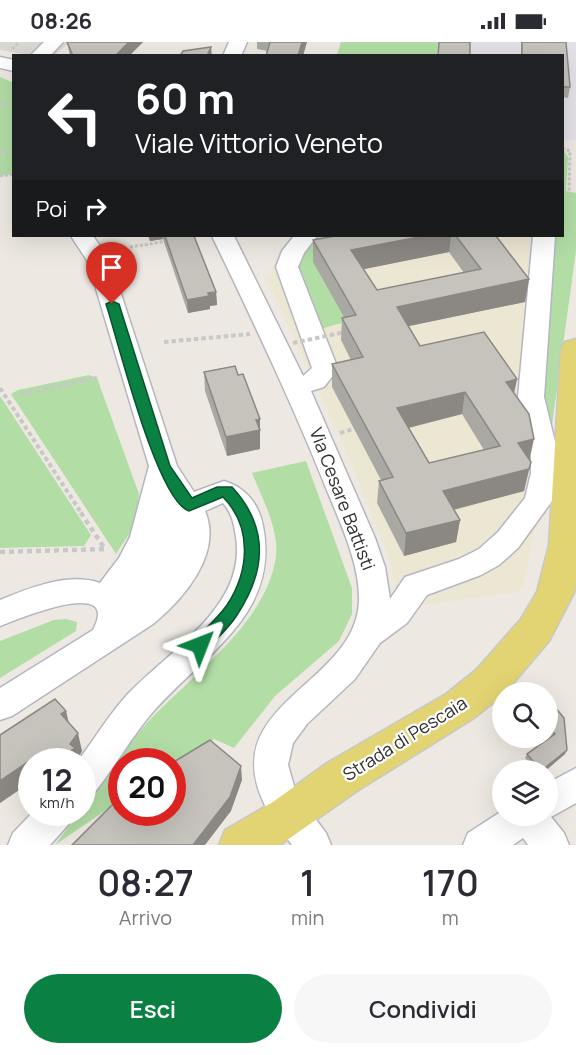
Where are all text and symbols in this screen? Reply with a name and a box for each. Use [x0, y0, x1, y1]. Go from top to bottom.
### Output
text: 08:26 [30, 6, 92, 36]
text: 60 m [135, 69, 235, 127]
icon: left [36, 78, 114, 156]
text: Viale Vittorio Veneto [135, 124, 383, 161]
icon: right [79, 192, 112, 225]
text: Poi [36, 194, 67, 224]
pin [86, 242, 137, 304]
icon: arrive [95, 251, 128, 284]
street label: Via Cesare Battisti [305, 424, 381, 573]
position arrow [168, 613, 232, 677]
map controls [492, 682, 558, 826]
button: search [492, 682, 558, 748]
street label: Strada di Pescaia [338, 690, 471, 786]
speed limit sign: 20 [108, 748, 186, 826]
text: 12 [41, 759, 73, 800]
button: layers [492, 760, 558, 826]
text: km/h [40, 792, 74, 813]
text: 08:27 [97, 858, 194, 907]
text: 1 [300, 858, 315, 907]
text: 170 [422, 858, 479, 907]
text: Arrivo [119, 904, 172, 931]
text: min [291, 904, 324, 931]
text: m [442, 904, 459, 931]
button: Esci [24, 974, 282, 1043]
button: Condividi [294, 974, 552, 1043]

